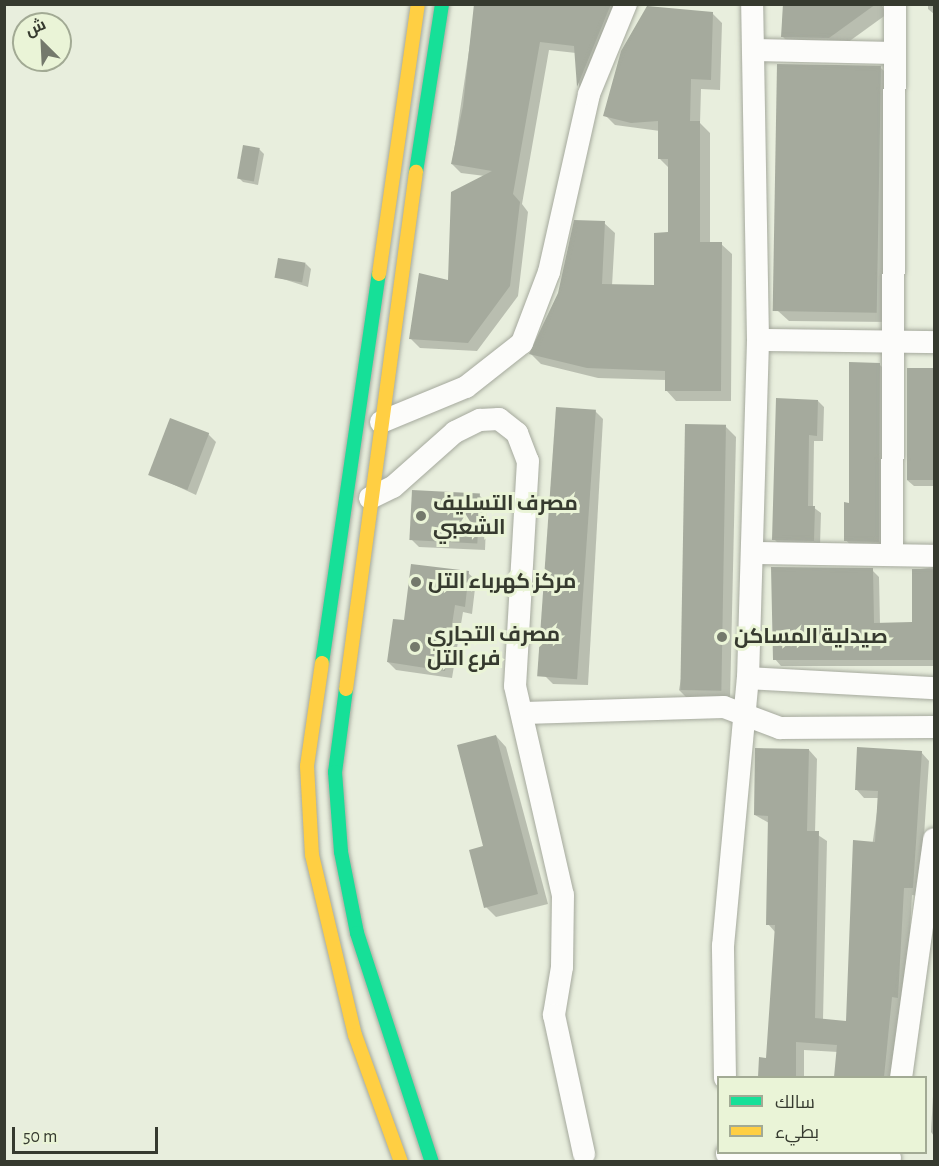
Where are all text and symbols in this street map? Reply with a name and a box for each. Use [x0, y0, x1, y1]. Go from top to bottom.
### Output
north arrow [12, 12, 72, 72]
text: ش [23, 16, 48, 39]
place label: مصرف التسليف الشعبي [433, 491, 578, 541]
marker: مصرف التسليف الشعبي [414, 509, 428, 523]
place label: مركز كهرباء التل [428, 569, 576, 595]
marker: مركز كهرباء التل [409, 575, 423, 589]
place label: مصرف التجاري فرع التل [427, 622, 560, 672]
place label: صيدلية المساكن [734, 624, 888, 650]
marker: صيدلية المساكن [715, 630, 729, 644]
marker: مصرف التجاري فرع التل [408, 640, 422, 654]
legend [717, 1076, 927, 1154]
text: سالك [775, 1094, 815, 1112]
scale bar [15, 1115, 160, 1153]
text: بطيء [775, 1124, 819, 1142]
text: 50 m [23, 1128, 57, 1146]

